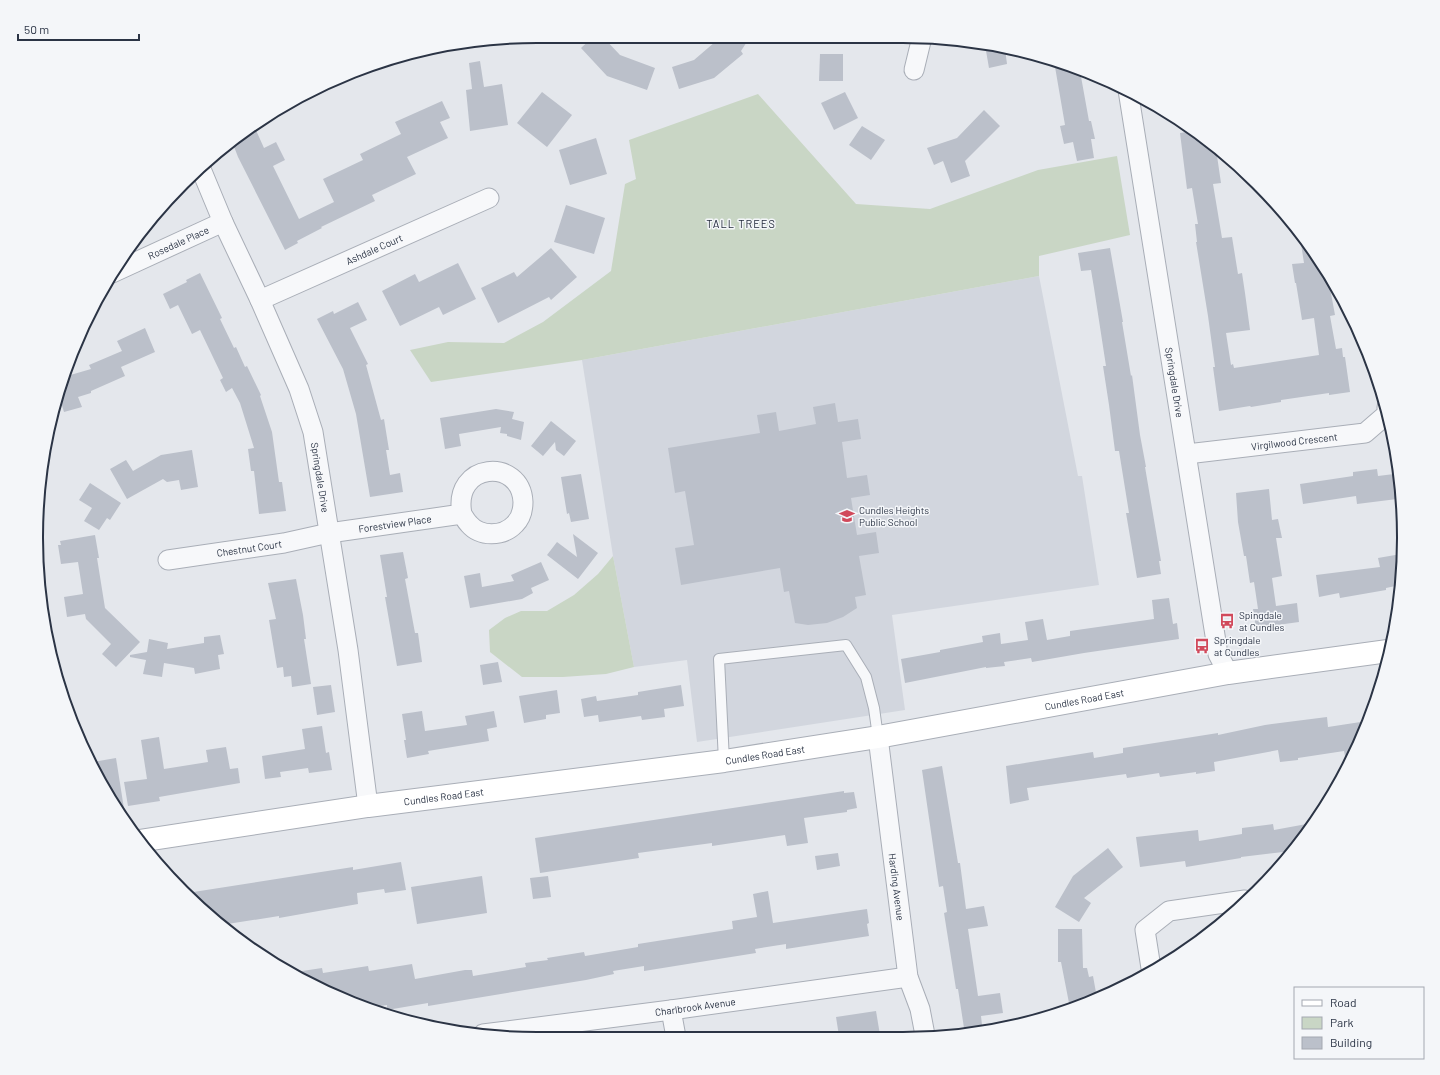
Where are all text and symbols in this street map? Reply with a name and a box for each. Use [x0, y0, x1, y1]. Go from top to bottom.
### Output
scale bar [18, 16, 139, 42]
text: 50 m [24, 22, 49, 36]
district label: TALL TREES [706, 217, 776, 230]
street label: Rosedale Place [146, 223, 211, 262]
street label: Ashdale Court [344, 231, 405, 267]
street label: Springdale Drive [1163, 346, 1186, 418]
street label: Virgilwood Crescent [1250, 430, 1338, 452]
street label: Springdale Drive [309, 441, 332, 513]
place label: Cundles Heights Public School [859, 504, 929, 528]
school or university icon: Cundles Heights Public School [838, 507, 856, 525]
street label: Forestview Place [358, 512, 432, 535]
street label: Chestnut Court [216, 537, 283, 559]
place label: Spingdale at Cundles [1239, 609, 1284, 633]
bus stop icon: Spingdale at Cundles [1218, 612, 1236, 630]
place label: Springdale at Cundles [1214, 634, 1261, 658]
bus stop icon: Springdale at Cundles [1193, 637, 1211, 655]
street label: Cundles Road East [1044, 686, 1125, 712]
street label: Cundles Road East [724, 742, 806, 767]
street label: Cundles Road East [403, 785, 485, 807]
street label: Harding Avenue [887, 852, 907, 921]
legend [1294, 987, 1424, 1059]
street label: Charlbrook Avenue [654, 995, 736, 1018]
text: Road [1330, 995, 1357, 1009]
text: Park [1330, 1015, 1354, 1029]
text: Building [1330, 1035, 1372, 1049]

